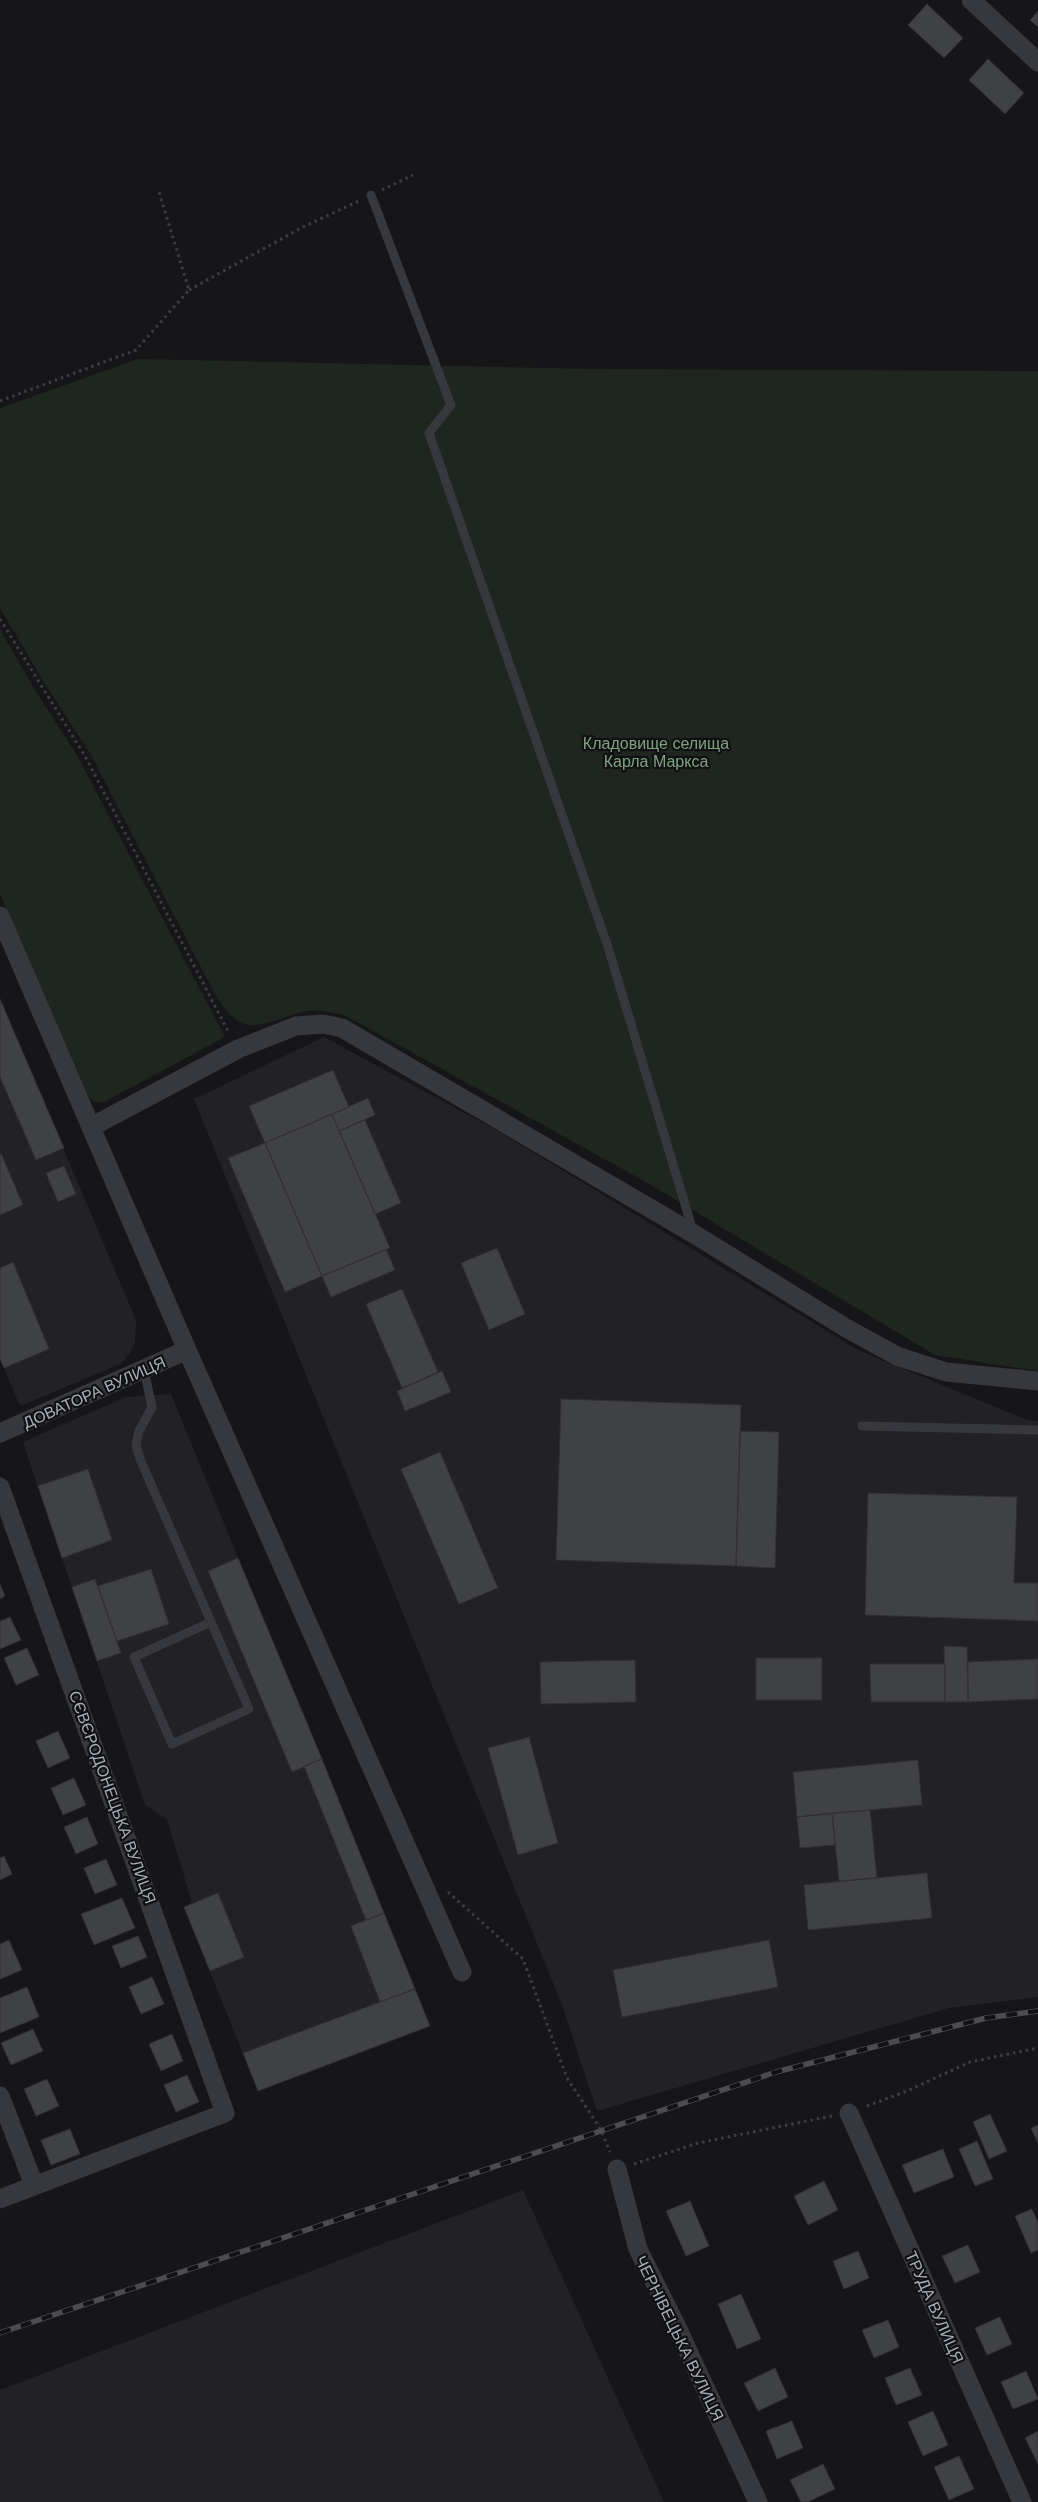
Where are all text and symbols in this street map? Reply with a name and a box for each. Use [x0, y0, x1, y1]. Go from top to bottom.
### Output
park label: Кладовище селища Карла Маркса [583, 735, 729, 770]
street label: ДОВАТОРА ВУЛИЦЯ [20, 1353, 168, 1432]
street label: СЄВЄРОДОНЕЦЬКА ВУЛИЦЯ [66, 1689, 159, 1906]
street label: ТРУДА ВУЛИЦЯ [902, 2249, 967, 2366]
street label: ЧЕРНІВЕЦЬКА ВУЛИЦЯ [632, 2253, 727, 2423]

